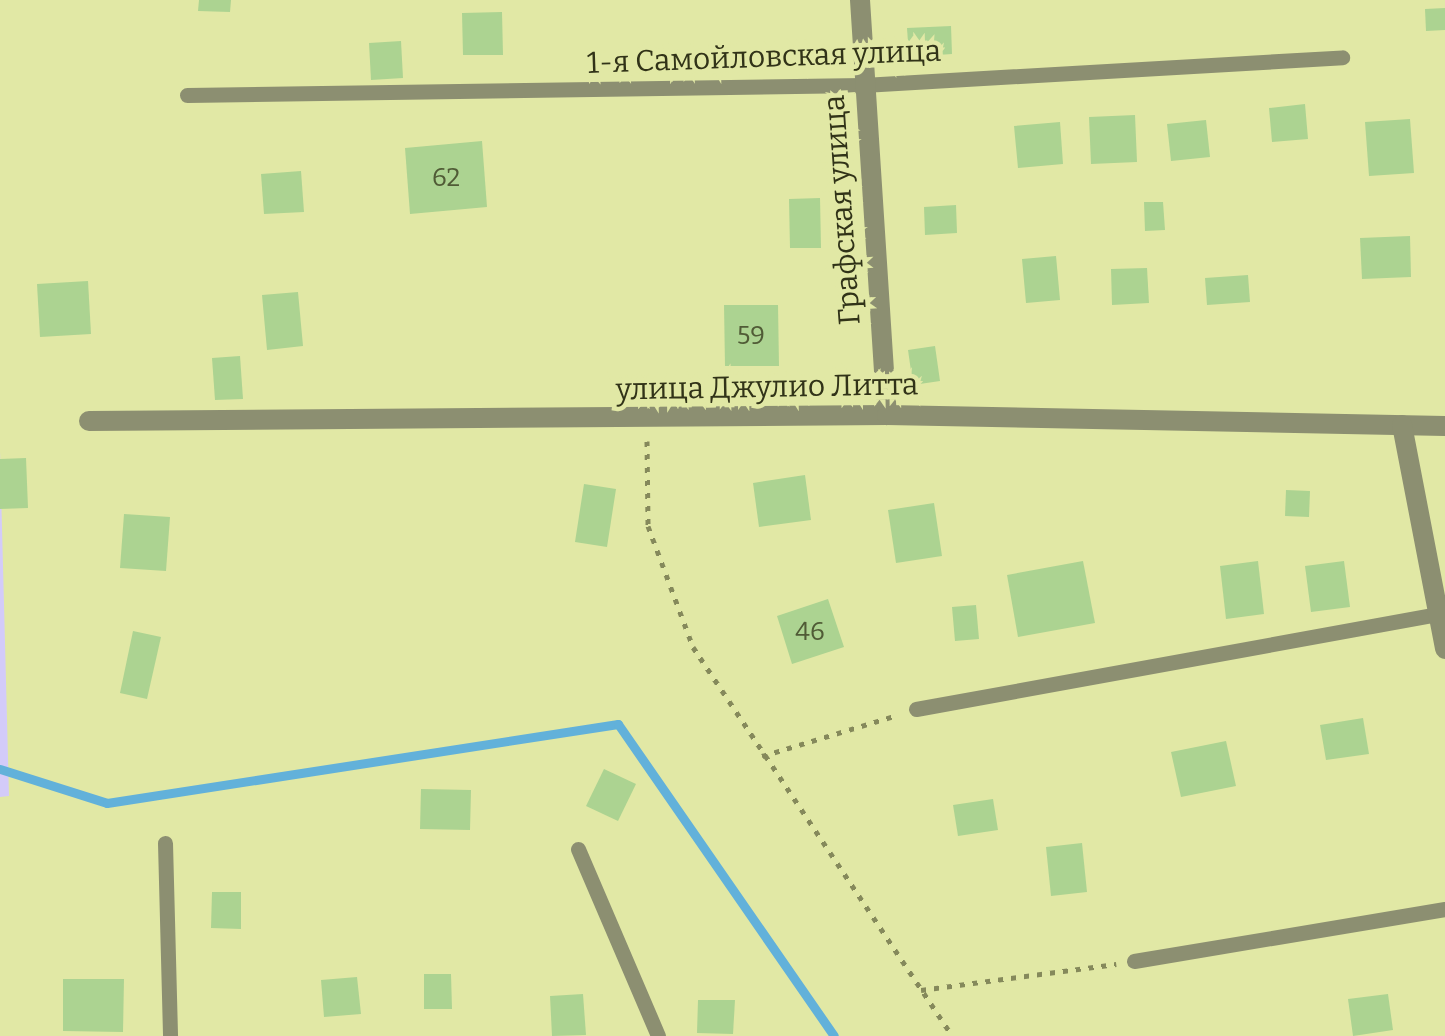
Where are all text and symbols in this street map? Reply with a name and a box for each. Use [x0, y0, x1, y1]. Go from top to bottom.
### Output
street label: 1-я Самойловская улица [586, 33, 942, 81]
street label: Графская улица [816, 94, 868, 326]
house number: 62 [432, 163, 460, 193]
house number: 59 [737, 321, 765, 351]
street label: улица Джулио Литта [615, 366, 919, 408]
house number: 46 [795, 617, 825, 647]

